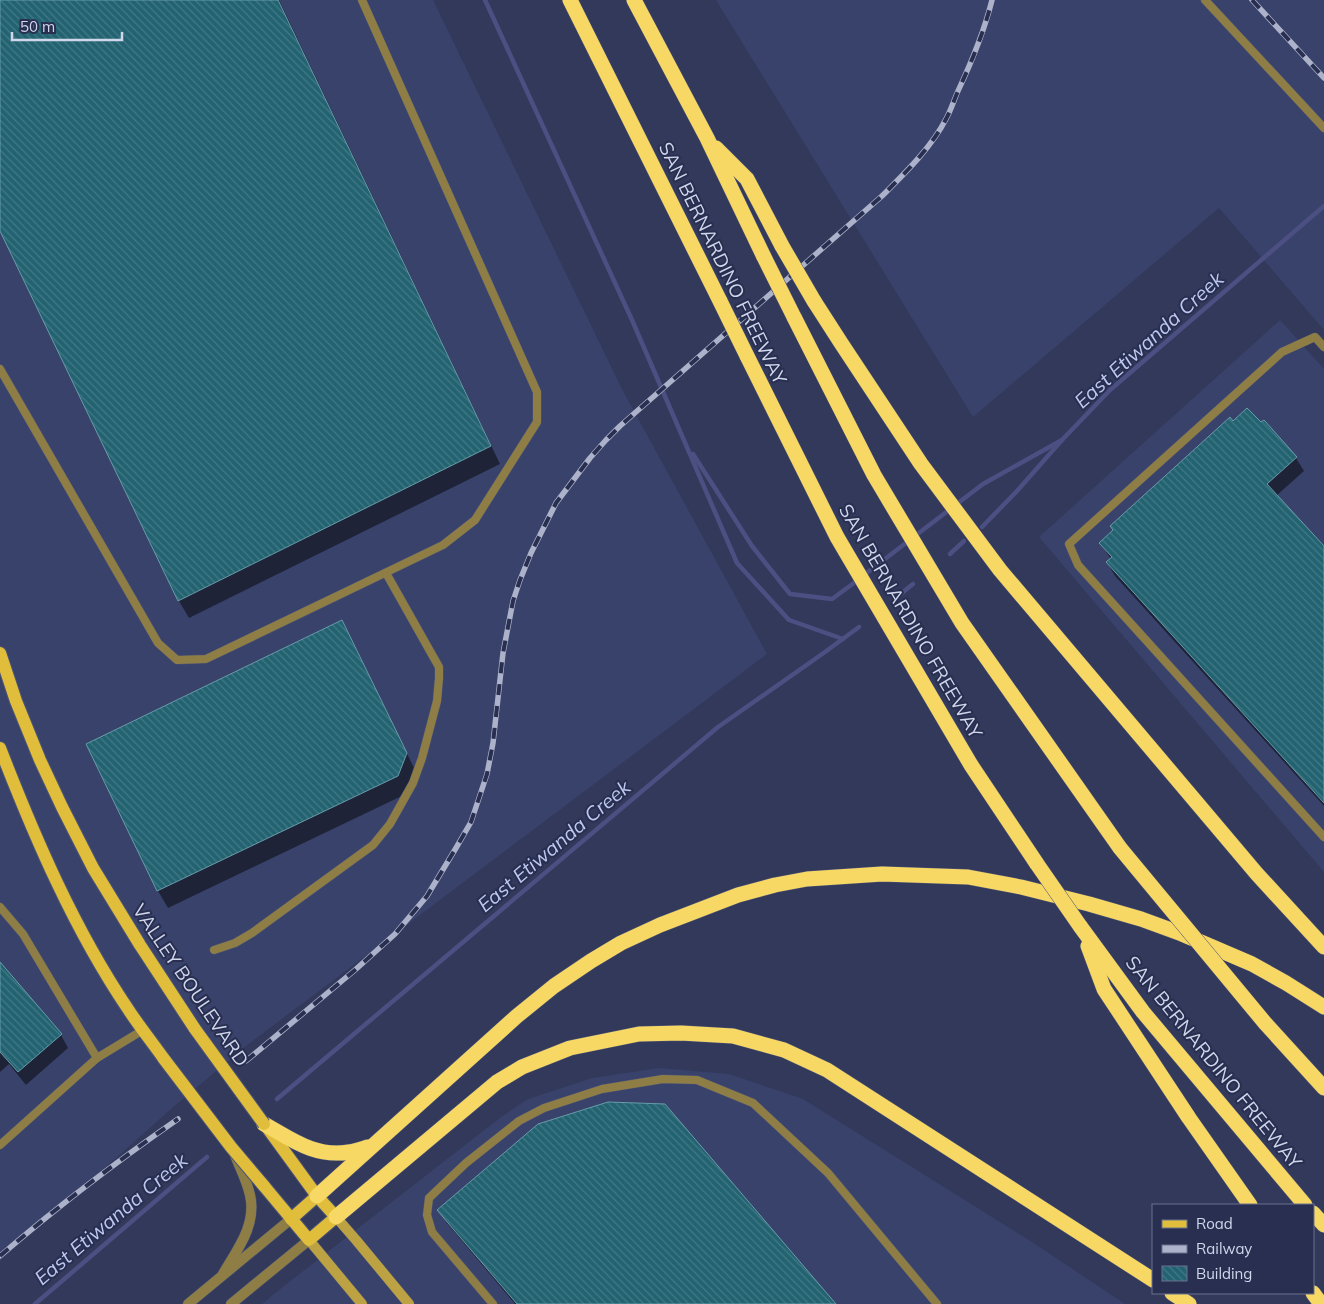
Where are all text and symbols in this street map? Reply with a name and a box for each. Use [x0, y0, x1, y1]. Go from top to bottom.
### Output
scale bar [12, 10, 122, 42]
text: 50 m [20, 17, 55, 36]
street label: SAN BERNARDINO FREEWAY [654, 138, 792, 389]
water label: East Etiwanda Creek [1069, 266, 1229, 413]
street label: SAN BERNARDINO FREEWAY [834, 499, 988, 743]
water label: East Etiwanda Creek [472, 774, 636, 917]
street label: VALLEY BOULEVARD [128, 899, 254, 1071]
street label: SAN BERNARDINO FREEWAY [1121, 951, 1308, 1174]
water label: East Etiwanda Creek [29, 1147, 193, 1290]
legend [1152, 1204, 1314, 1294]
text: Road [1196, 1214, 1233, 1233]
text: Railway [1196, 1239, 1252, 1258]
text: Building [1196, 1264, 1252, 1283]

